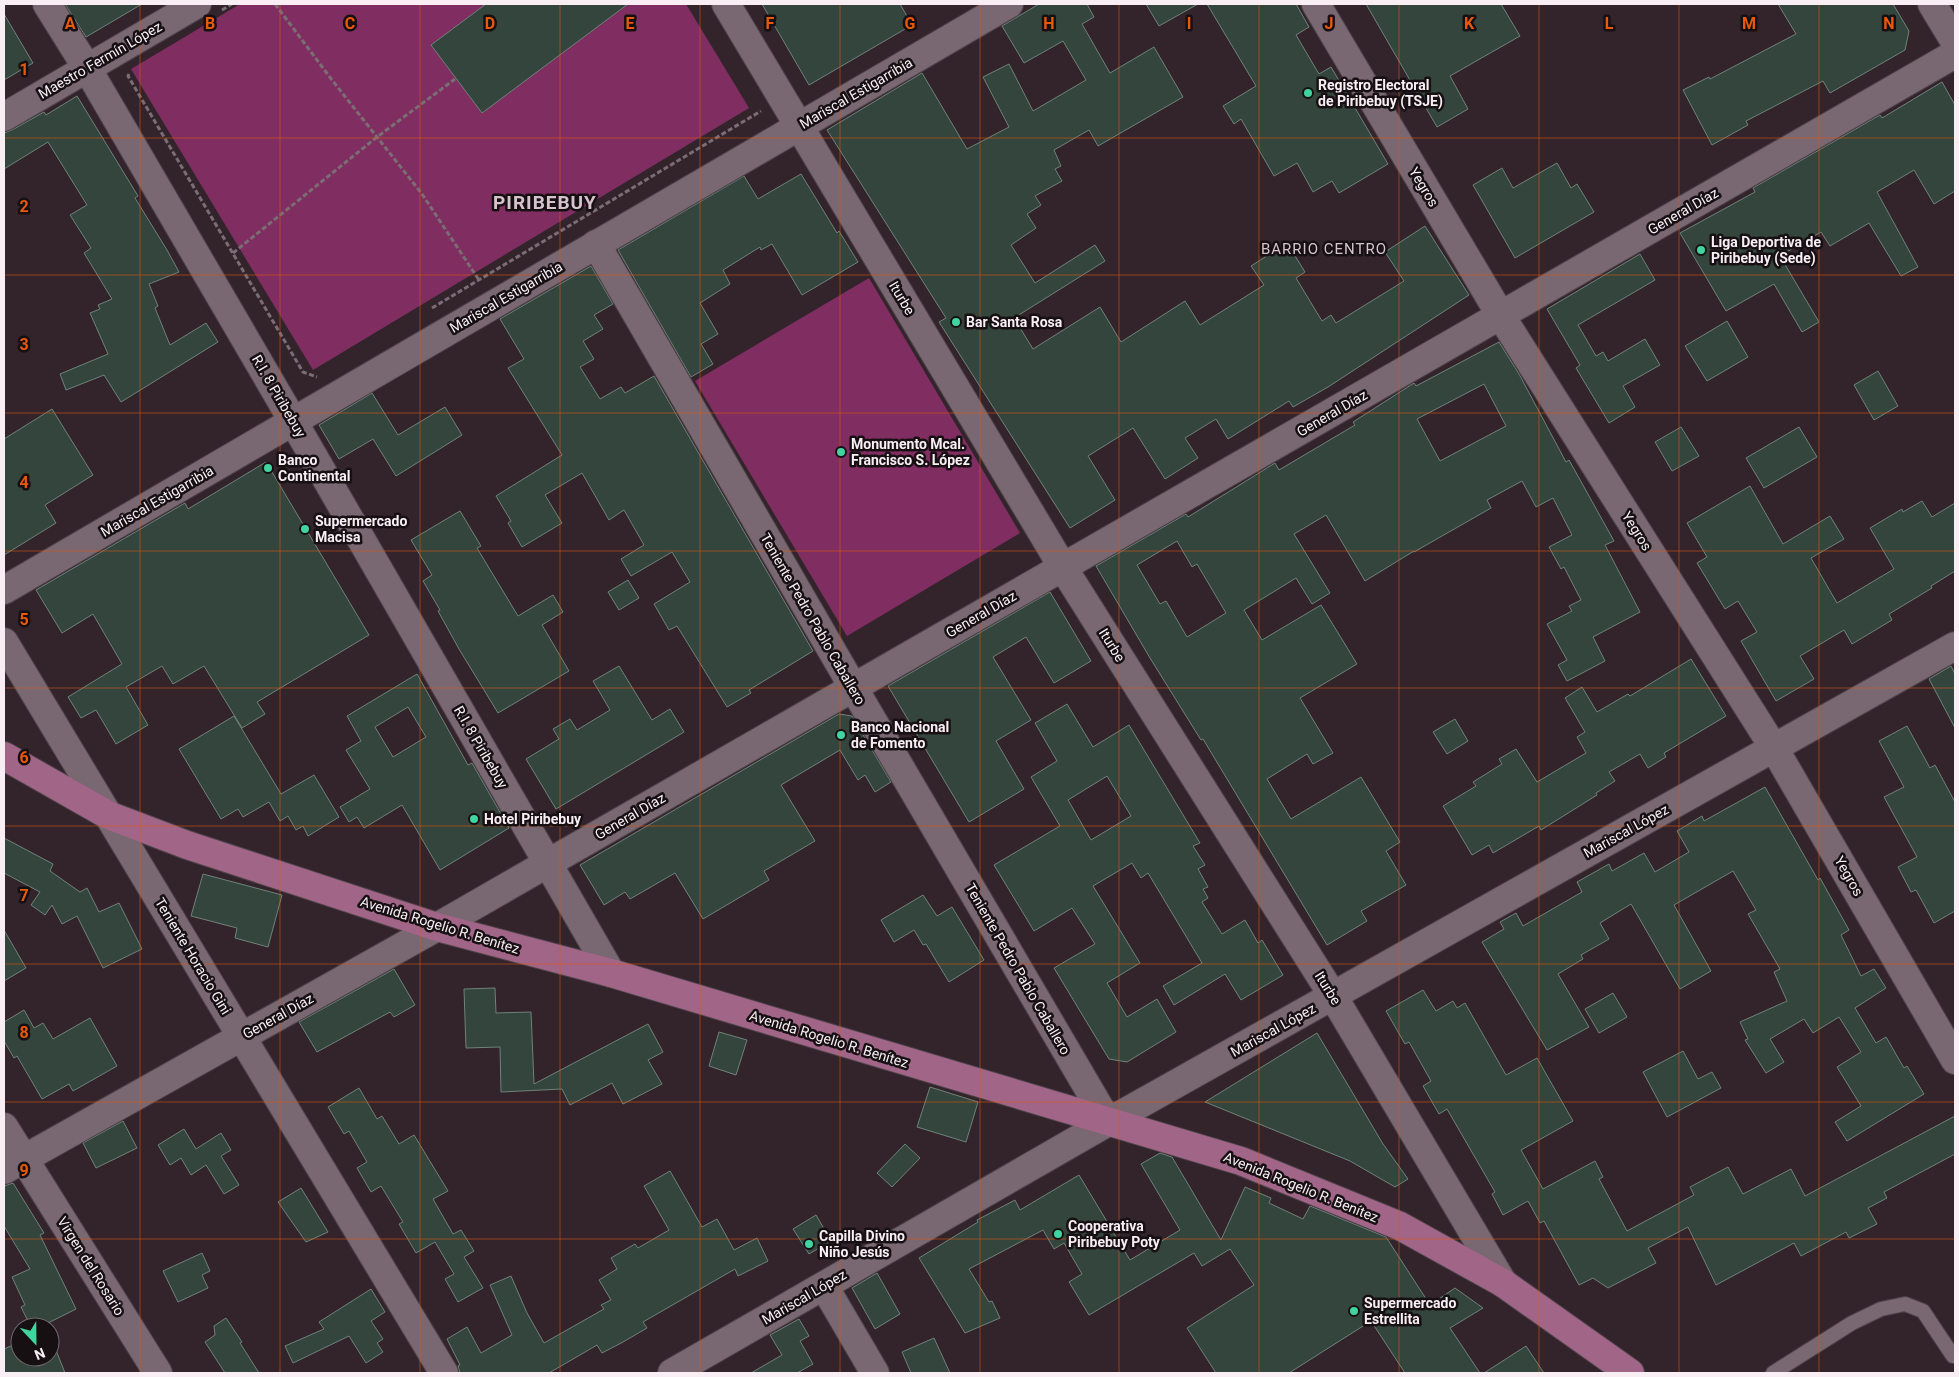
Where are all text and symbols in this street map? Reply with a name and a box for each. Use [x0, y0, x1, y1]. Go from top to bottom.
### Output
text: A [65, 14, 76, 33]
text: B [205, 14, 215, 33]
text: C [345, 14, 355, 33]
text: D [485, 14, 495, 33]
text: E [626, 14, 635, 33]
text: F [766, 14, 775, 33]
text: G [905, 14, 916, 33]
text: H [1043, 14, 1055, 33]
text: I [1187, 14, 1191, 33]
text: J [1325, 14, 1333, 33]
text: K [1464, 14, 1475, 33]
text: L [1605, 14, 1614, 33]
text: M [1742, 14, 1756, 33]
text: N [1883, 14, 1895, 33]
street label: Maestro Fermín López [36, 18, 164, 102]
street label: Mariscal Estigarribia [797, 54, 915, 132]
text: 1 [19, 60, 29, 79]
place label: Registro Electoral de Piribebuy (TSJE) [1318, 77, 1443, 110]
marker: Registro Electoral de Piribebuy (TSJE) [1302, 87, 1314, 99]
street label: Yegros [1406, 164, 1442, 210]
street label: General Díaz [1645, 184, 1721, 238]
district label: PIRIBEBUY [493, 191, 597, 214]
text: 2 [19, 197, 29, 216]
place label: Liga Deportiva de Piribebuy (Sede) [1711, 234, 1821, 267]
district label: BARRIO CENTRO [1261, 240, 1387, 258]
marker: Liga Deportiva de Piribebuy (Sede) [1695, 244, 1707, 256]
street label: Mariscal Estigarribia [447, 258, 565, 336]
street label: Iturbe [886, 278, 918, 318]
place label: Bar Santa Rosa [966, 314, 1063, 330]
marker: Bar Santa Rosa [950, 316, 962, 328]
text: 3 [19, 335, 29, 354]
street label: R.I. 8 Piribebuy [249, 352, 309, 440]
street label: General Díaz [1294, 386, 1370, 440]
place label: Monumento Mcal. Francisco S. López [851, 436, 970, 468]
marker: Monumento Mcal. Francisco S. López [835, 446, 847, 458]
place label: Banco Continental [278, 452, 351, 484]
street label: Mariscal Estigarribia [98, 462, 216, 540]
marker: Banco Continental [262, 462, 274, 474]
text: 4 [19, 473, 29, 492]
street label: Yegros [1619, 508, 1655, 554]
place label: Supermercado Macisa [315, 513, 407, 545]
marker: Supermercado Macisa [299, 523, 311, 535]
street label: Teniente Pedro Pablo Caballero [757, 531, 869, 707]
street label: General Díaz [943, 587, 1019, 641]
text: 5 [19, 610, 29, 629]
street label: Iturbe [1096, 625, 1128, 665]
street label: R.I. 8 Piribebuy [451, 703, 511, 791]
place label: Banco Nacional de Fomento [851, 719, 949, 751]
marker: Banco Nacional de Fomento [835, 729, 847, 741]
text: 6 [19, 748, 29, 767]
street label: General Díaz [592, 789, 668, 843]
street label: Mariscal López [1581, 801, 1671, 861]
place label: Hotel Piribebuy [484, 811, 582, 827]
marker: Hotel Piribebuy [468, 813, 480, 825]
street label: Yegros [1831, 853, 1867, 899]
street label: Teniente Pedro Pablo Caballero [962, 881, 1074, 1057]
text: 7 [19, 886, 29, 905]
street label: Avenida Rogelio R. Benítez [359, 893, 521, 957]
street label: Teniente Horacio Gini [152, 895, 234, 1017]
street label: Iturbe [1312, 968, 1344, 1008]
street label: General Díaz [240, 990, 316, 1042]
street label: Mariscal López [1228, 1000, 1318, 1060]
street label: Avenida Rogelio R. Benítez [748, 1007, 910, 1071]
text: 8 [19, 1023, 29, 1042]
street label: Avenida Rogelio R. Benítez [1221, 1149, 1381, 1225]
text: 9 [19, 1161, 29, 1180]
street label: Virgen del Rosario [54, 1214, 128, 1318]
place label: Cooperativa Piribebuy Poty [1068, 1218, 1161, 1250]
place label: Capilla Divino Niño Jesús [819, 1228, 905, 1260]
marker: Cooperativa Piribebuy Poty [1052, 1228, 1064, 1240]
marker: Capilla Divino Niño Jesús [803, 1238, 815, 1250]
street label: Mariscal López [759, 1266, 849, 1328]
place label: Supermercado Estrellita [1364, 1295, 1456, 1327]
marker: Supermercado Estrellita [1348, 1305, 1360, 1317]
north arrow [10, 1317, 60, 1367]
text: N [32, 1345, 47, 1363]

